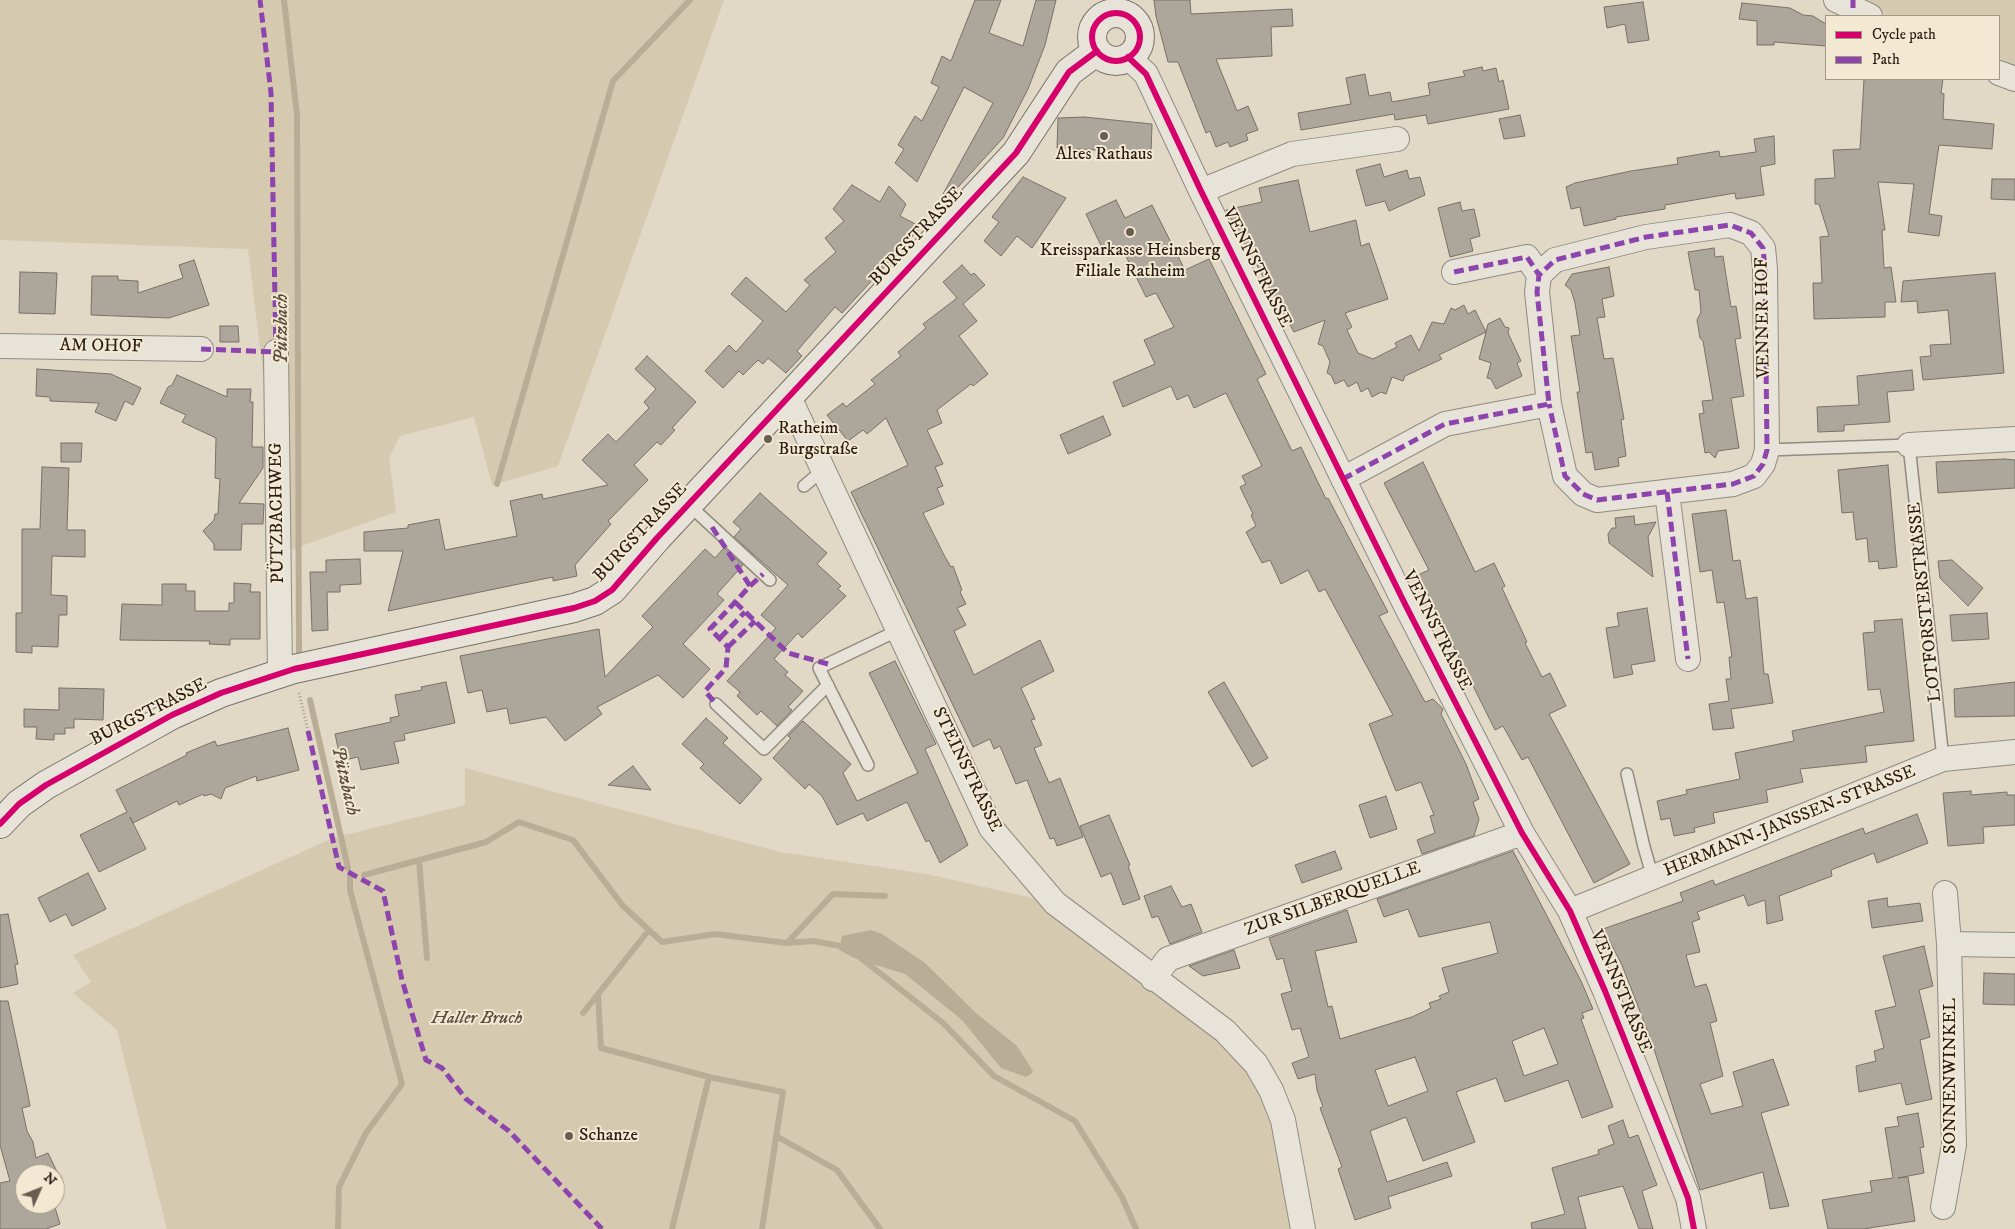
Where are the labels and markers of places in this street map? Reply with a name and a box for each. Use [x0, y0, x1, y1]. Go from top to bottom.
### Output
marker: Altes Rathaus [1098, 130, 1110, 142]
place label: Altes Rathaus [1055, 144, 1153, 166]
marker: Kreissparkasse Heinsberg Filiale Ratheim [1124, 226, 1136, 238]
place label: Kreissparkasse Heinsberg Filiale Ratheim [1040, 240, 1220, 282]
place label: Ratheim Burgstraße [778, 418, 858, 460]
marker: Ratheim Burgstraße [762, 433, 774, 445]
place label: Schanze [579, 1125, 638, 1147]
marker: Schanze [563, 1130, 575, 1142]

